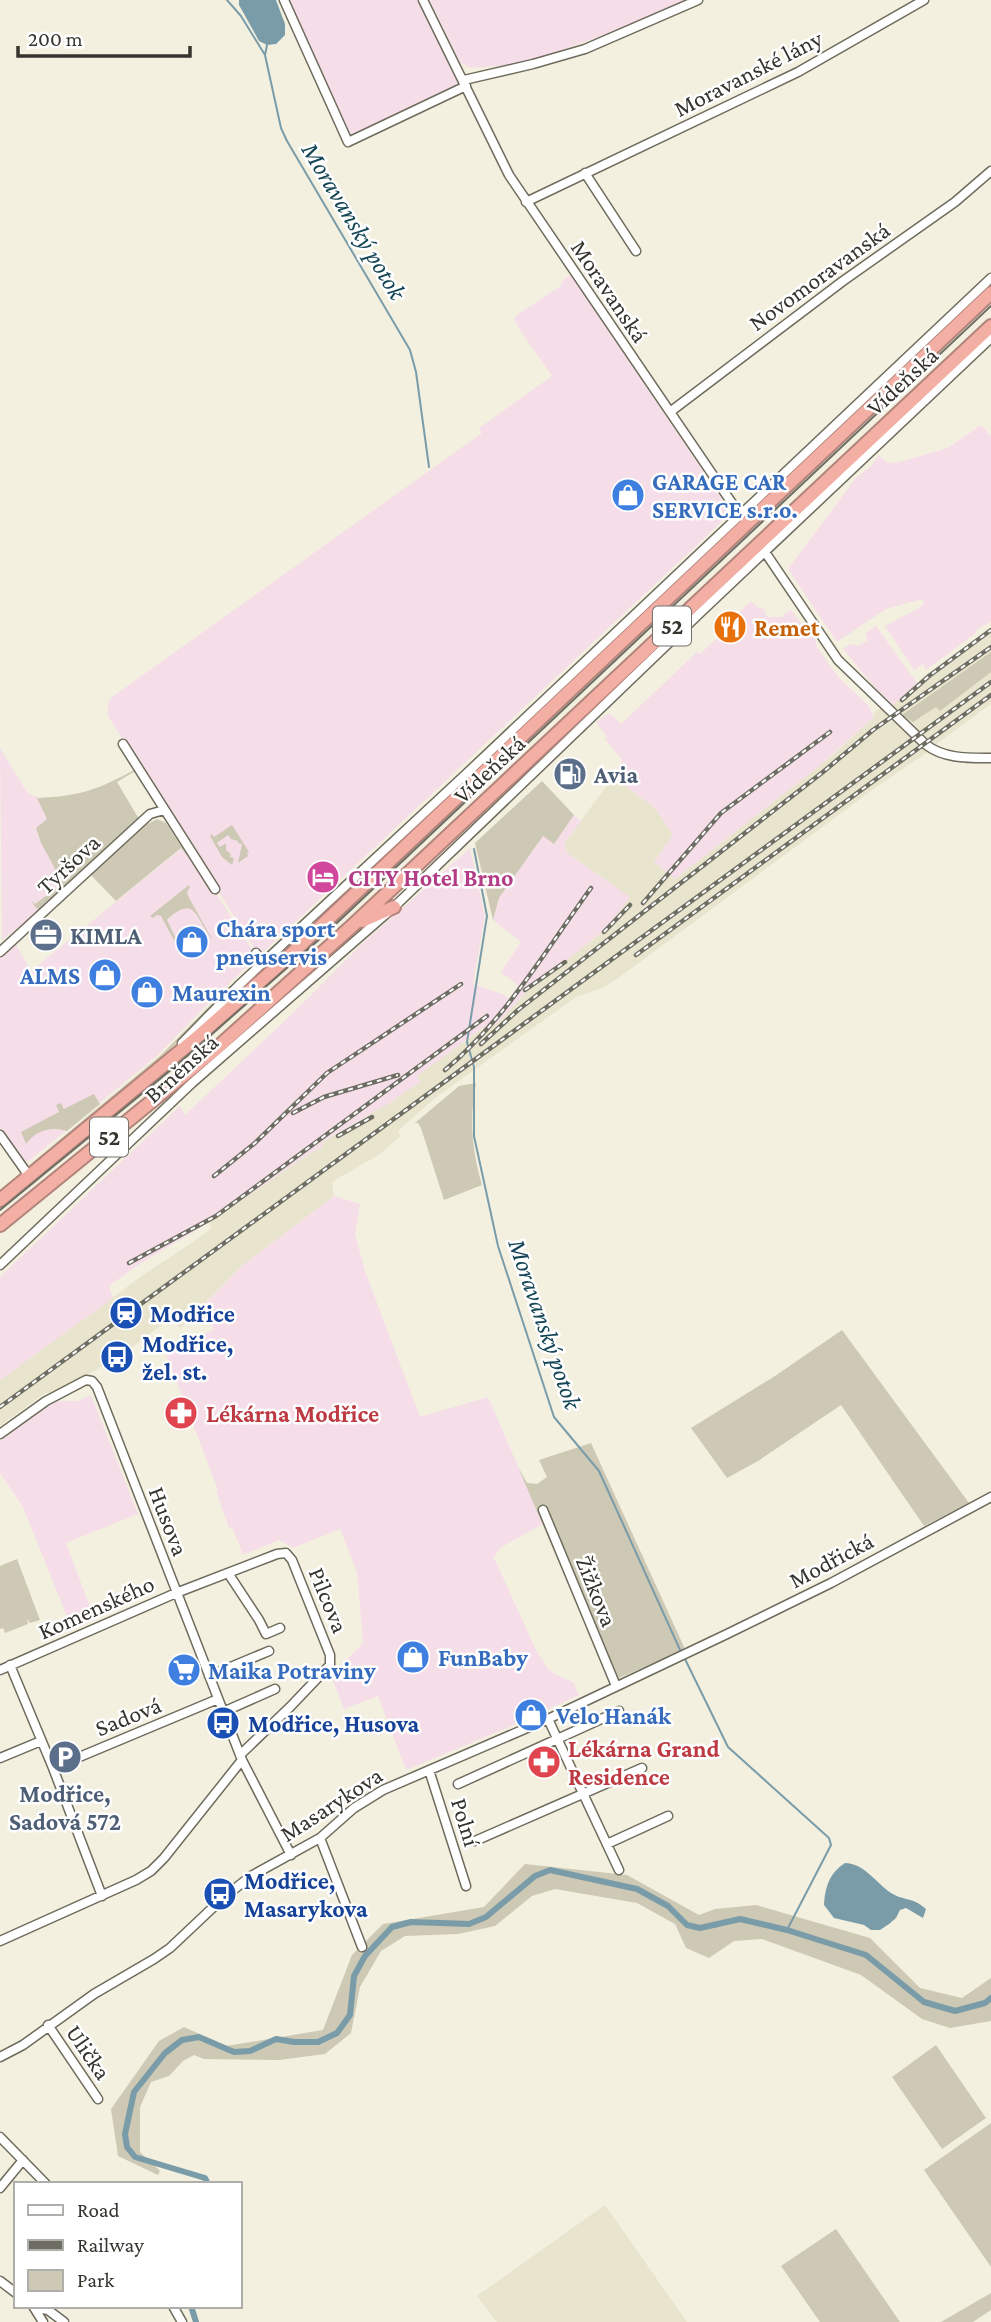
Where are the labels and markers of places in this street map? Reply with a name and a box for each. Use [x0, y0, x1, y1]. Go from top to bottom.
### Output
place label: GARAGE CAR SERVICE s.r.o. [652, 468, 798, 523]
shop icon: GARAGE CAR SERVICE s.r.o. [609, 476, 647, 514]
restaurant icon: Remet [711, 608, 749, 646]
place label: Remet [754, 614, 820, 641]
fuel station icon: Avia [551, 755, 589, 793]
place label: Avia [593, 761, 638, 788]
hotel icon: CITY Hotel Brno [304, 858, 342, 896]
place label: CITY Hotel Brno [348, 864, 513, 891]
place label: Chára sport pneuservis [216, 915, 336, 970]
office icon: KIMLA [27, 916, 65, 954]
place label: KIMLA [70, 922, 142, 949]
shop icon: Chára sport pneuservis [173, 923, 211, 961]
shop icon: ALMS [86, 956, 124, 994]
place label: ALMS [19, 962, 80, 989]
shop icon: Maurexin [128, 973, 166, 1011]
place label: Maurexin [172, 979, 271, 1006]
station icon: Modřice [107, 1294, 145, 1332]
place label: Modřice [150, 1300, 235, 1327]
place label: Modřice, žel. st. [142, 1330, 233, 1385]
bus stop icon: Modřice, žel. st. [98, 1338, 136, 1376]
pharmacy icon: Lékárna Modřice [162, 1394, 200, 1432]
place label: Lékárna Modřice [206, 1400, 379, 1427]
shop icon: FunBaby [394, 1638, 432, 1676]
place label: FunBaby [438, 1644, 528, 1671]
supermarket icon: Maika Potraviny [165, 1651, 203, 1689]
place label: Maika Potraviny [208, 1657, 376, 1684]
shop icon: Velo Hanák [512, 1696, 550, 1734]
place label: Velo Hanák [555, 1702, 672, 1729]
bus stop icon: Modřice, Husova [204, 1704, 242, 1742]
place label: Modřice, Husova [248, 1710, 420, 1738]
place label: Lékárna Grand Residence [568, 1735, 720, 1790]
parking icon: Modřice, Sadová 572 [46, 1738, 84, 1776]
pharmacy icon: Lékárna Grand Residence [525, 1743, 563, 1781]
place label: Modřice, Sadová 572 [9, 1780, 121, 1835]
place label: Modřice, Masarykova [244, 1867, 368, 1922]
bus stop icon: Modřice, Masarykova [201, 1875, 239, 1913]

